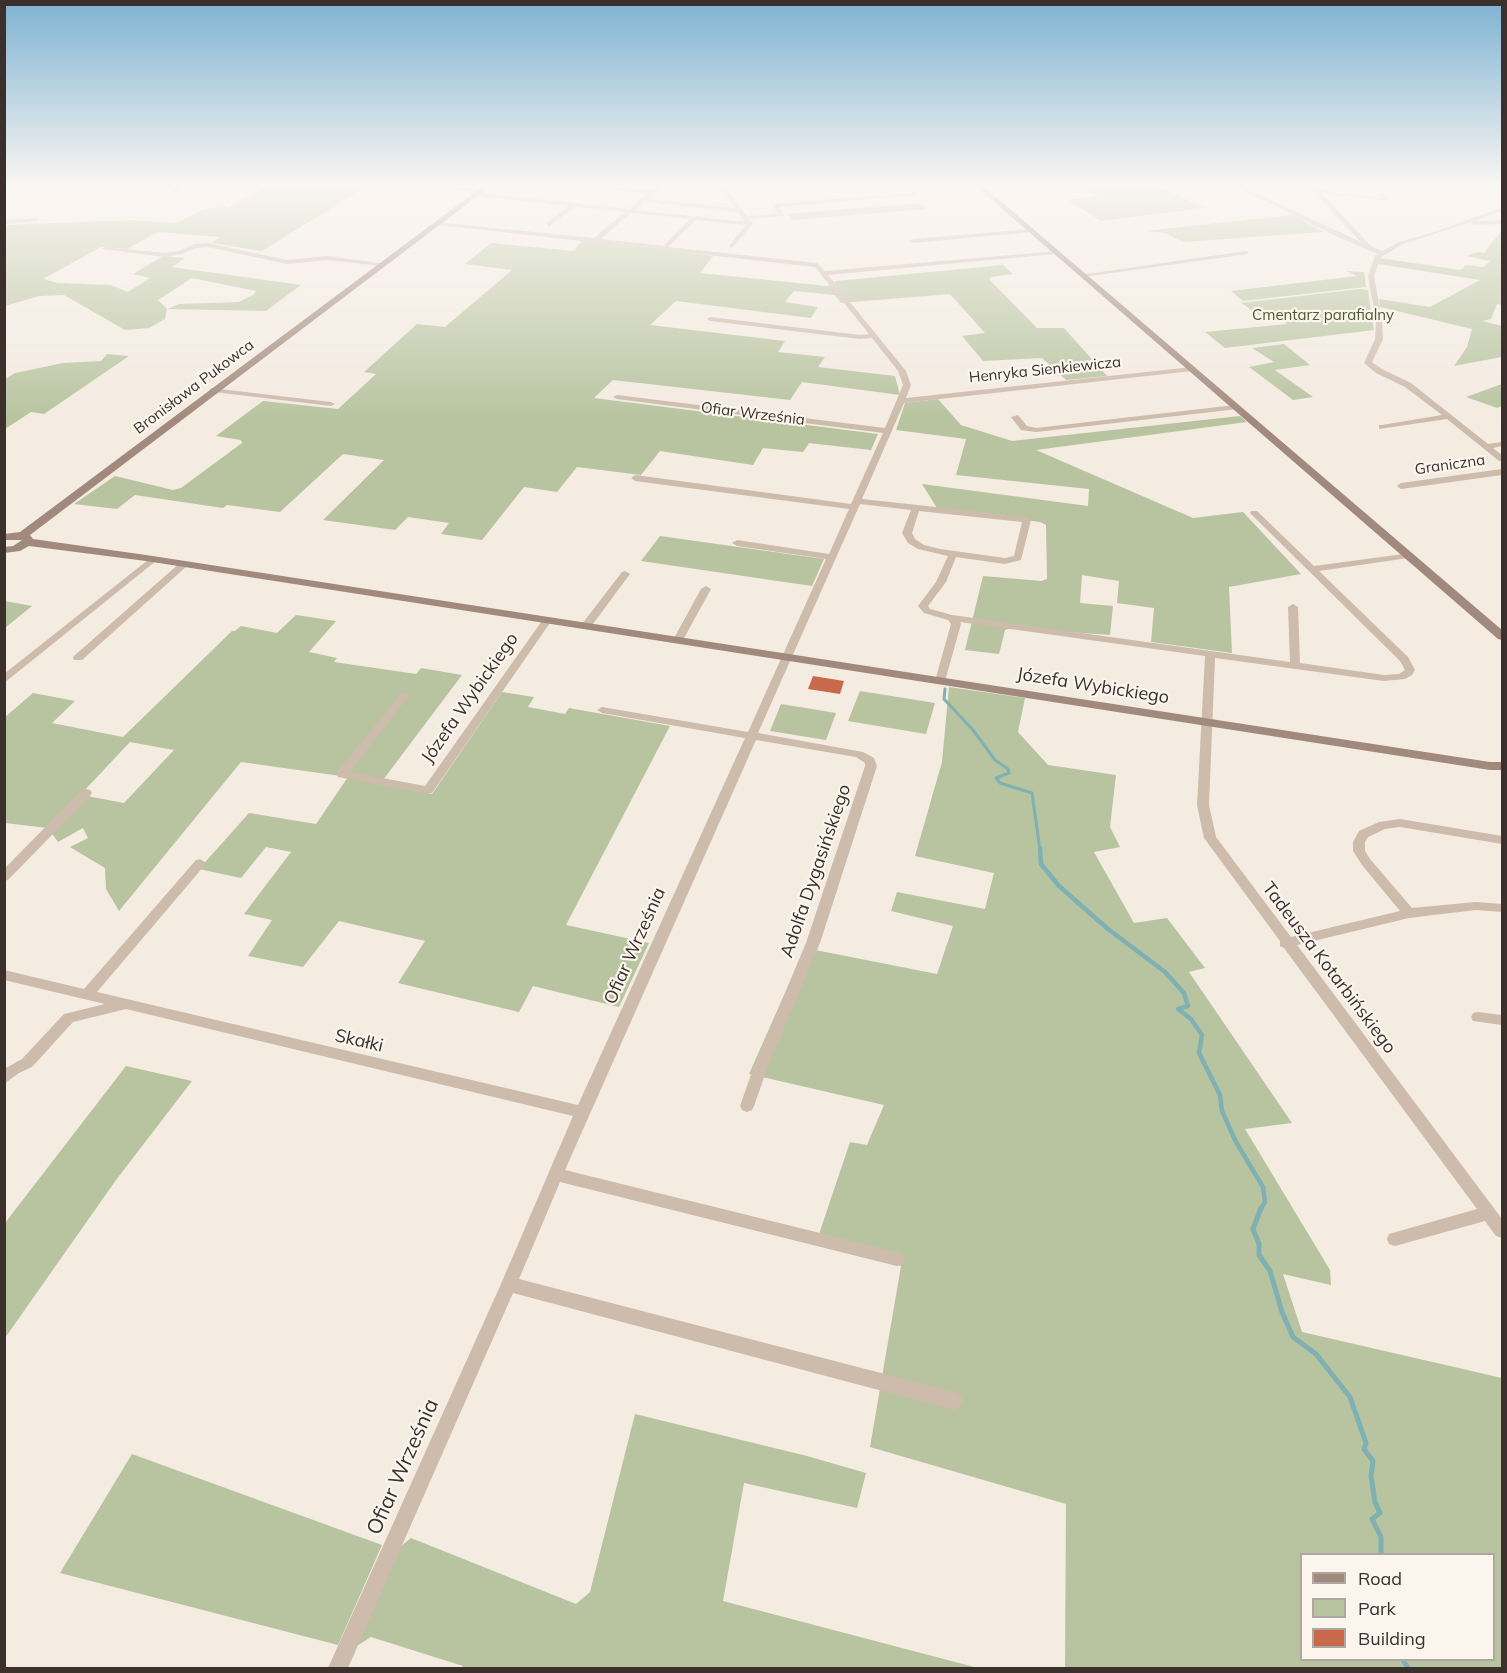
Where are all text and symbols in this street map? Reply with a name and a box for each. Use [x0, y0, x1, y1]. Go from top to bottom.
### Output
park label: Cmentarz parafialny [1252, 306, 1394, 324]
street label: Bronisława Pukowca [130, 336, 258, 438]
street label: Henryka Sienkiewicza [968, 353, 1122, 387]
street label: Ofiar Września [700, 399, 806, 429]
street label: Graniczna [1414, 451, 1486, 479]
street label: Józefa Wybickiego [417, 629, 523, 767]
street label: Józefa Wybickiego [1015, 663, 1171, 709]
street label: Adolfa Dygasińskiego [776, 782, 856, 960]
street label: Tadeusza Kotarbińskiego [1258, 878, 1400, 1058]
street label: Ofiar Września [600, 884, 670, 1008]
street label: Skałki [333, 1025, 385, 1057]
street label: Ofiar Września [362, 1395, 444, 1539]
legend [1300, 1553, 1495, 1661]
text: Road [1358, 1567, 1402, 1590]
text: Park [1358, 1597, 1396, 1620]
text: Building [1358, 1627, 1426, 1650]

